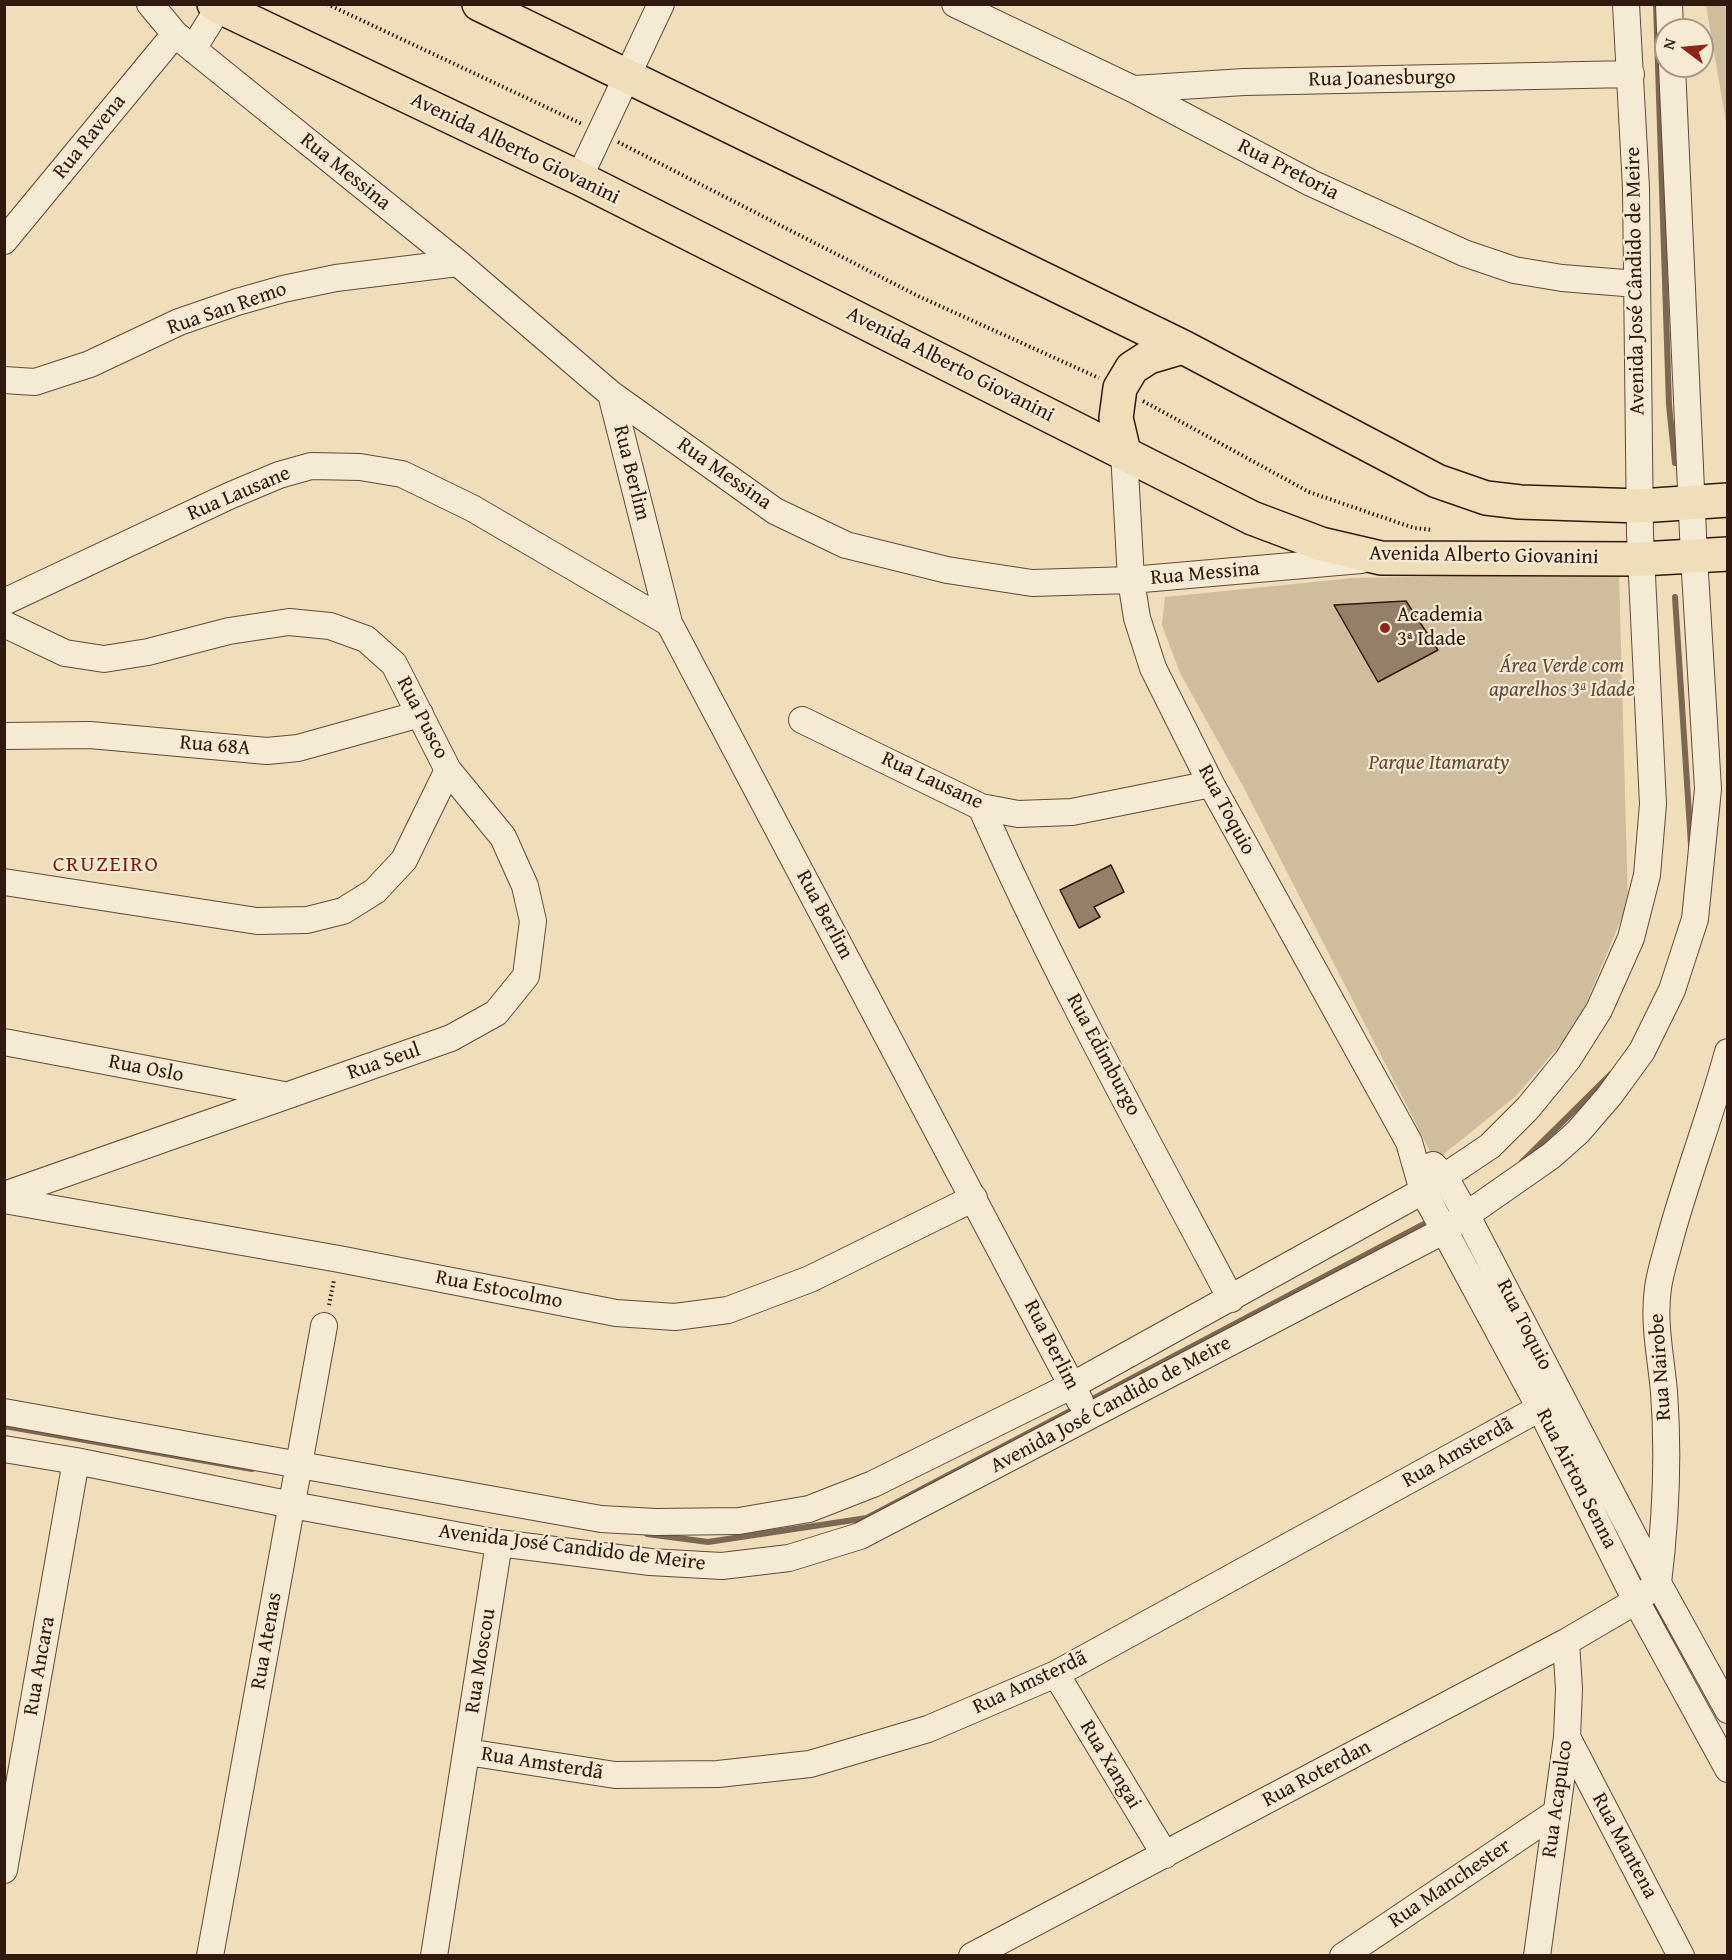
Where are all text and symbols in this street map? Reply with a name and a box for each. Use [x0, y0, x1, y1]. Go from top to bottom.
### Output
north arrow [1654, 18, 1714, 78]
text: N [1656, 35, 1682, 52]
street label: Rua Joanesburgo [1308, 65, 1456, 93]
street label: Avenida Alberto Giovanini [406, 87, 624, 211]
street label: Rua Ravena [48, 90, 132, 184]
street label: Rua Messina [295, 128, 395, 216]
street label: Rua Pretoria [1233, 134, 1343, 206]
street label: Avenida José Cândido de Meire [1621, 146, 1651, 416]
street label: Rua San Remo [164, 277, 290, 341]
street label: Avenida Alberto Giovanini [842, 302, 1058, 428]
street label: Rua Berlim [607, 423, 655, 523]
street label: Rua Messina [672, 432, 776, 516]
street label: Rua Lausane [184, 461, 294, 527]
street label: Avenida Alberto Giovanini [1369, 541, 1599, 571]
street label: Rua Messina [1149, 557, 1261, 591]
place label: Academia 3ª Idade [1397, 603, 1483, 653]
marker: Academia 3ª Idade [1378, 621, 1392, 635]
park label: Área Verde com aparelhos 3ª Idade [1489, 654, 1635, 704]
street label: Rua Pusco [391, 673, 453, 763]
street label: Rua 68A [179, 730, 251, 762]
street label: Rua Lausane [877, 746, 987, 816]
park label: Parque Itamaraty [1368, 751, 1510, 777]
street label: Rua Toquio [1192, 761, 1260, 859]
district label: CRUZEIRO [53, 852, 159, 878]
street label: Rua Berlim [790, 866, 858, 964]
street label: Rua Edimburgo [1060, 990, 1146, 1120]
street label: Rua Seul [344, 1038, 424, 1086]
street label: Rua Oslo [106, 1049, 186, 1089]
street label: Rua Estocolmo [433, 1265, 565, 1315]
street label: Rua Toquio [1490, 1275, 1558, 1375]
street label: Rua Berlim [1018, 1296, 1084, 1394]
street label: Rua Nairobe [1645, 1313, 1677, 1421]
street label: Avenida José Candido de Meire [986, 1331, 1236, 1479]
street label: Rua Airton Senna [1530, 1405, 1622, 1553]
street label: Rua Amsterdã [1398, 1412, 1518, 1494]
street label: Avenida José Candido de Meire [437, 1519, 707, 1577]
street label: Rua Atenas [246, 1591, 288, 1691]
street label: Rua Moscou [460, 1607, 502, 1715]
street label: Rua Ancara [19, 1615, 61, 1717]
street label: Rua Amsterdã [969, 1646, 1091, 1720]
street label: Rua Xangai [1074, 1716, 1146, 1814]
street label: Rua Roterdan [1258, 1735, 1376, 1813]
street label: Rua Acapulco [1537, 1739, 1579, 1859]
street label: Rua Amsterdã [479, 1742, 605, 1786]
street label: Rua Mantena [1586, 1789, 1662, 1903]
street label: Rua Manchester [1384, 1834, 1516, 1934]

